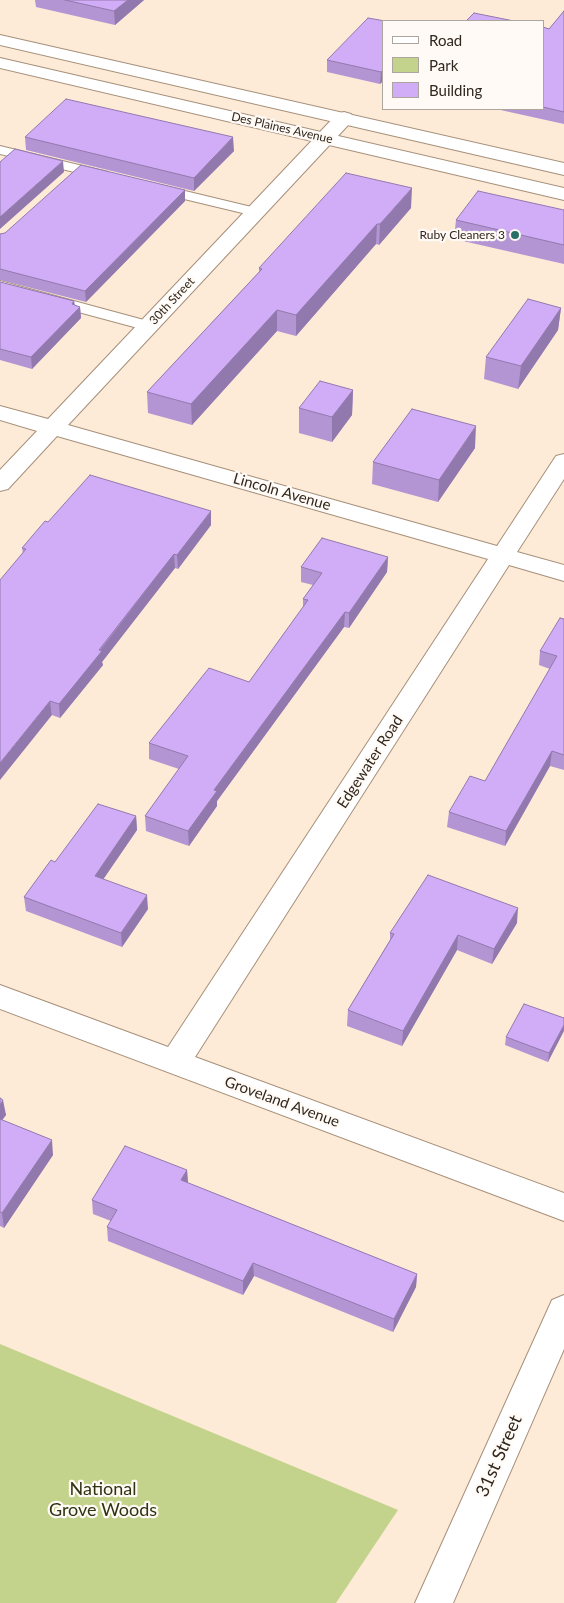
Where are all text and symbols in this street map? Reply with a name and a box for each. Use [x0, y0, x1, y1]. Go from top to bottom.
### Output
legend [382, 20, 544, 110]
text: Road [429, 31, 462, 49]
text: Park [429, 56, 458, 74]
text: Building [429, 81, 482, 99]
street label: Des Plaines Avenue [230, 109, 334, 147]
place label: Ruby Cleaners 3 [419, 228, 505, 242]
marker: Ruby Cleaners 3 [509, 229, 521, 241]
street label: 30th Street [146, 274, 198, 328]
street label: Lincoln Avenue [231, 469, 333, 515]
street label: Edgewater Road [333, 712, 407, 812]
street label: Groveland Avenue [222, 1073, 342, 1131]
street label: 31st Street [471, 1412, 527, 1500]
park label: National Grove Woods [49, 1478, 157, 1520]

